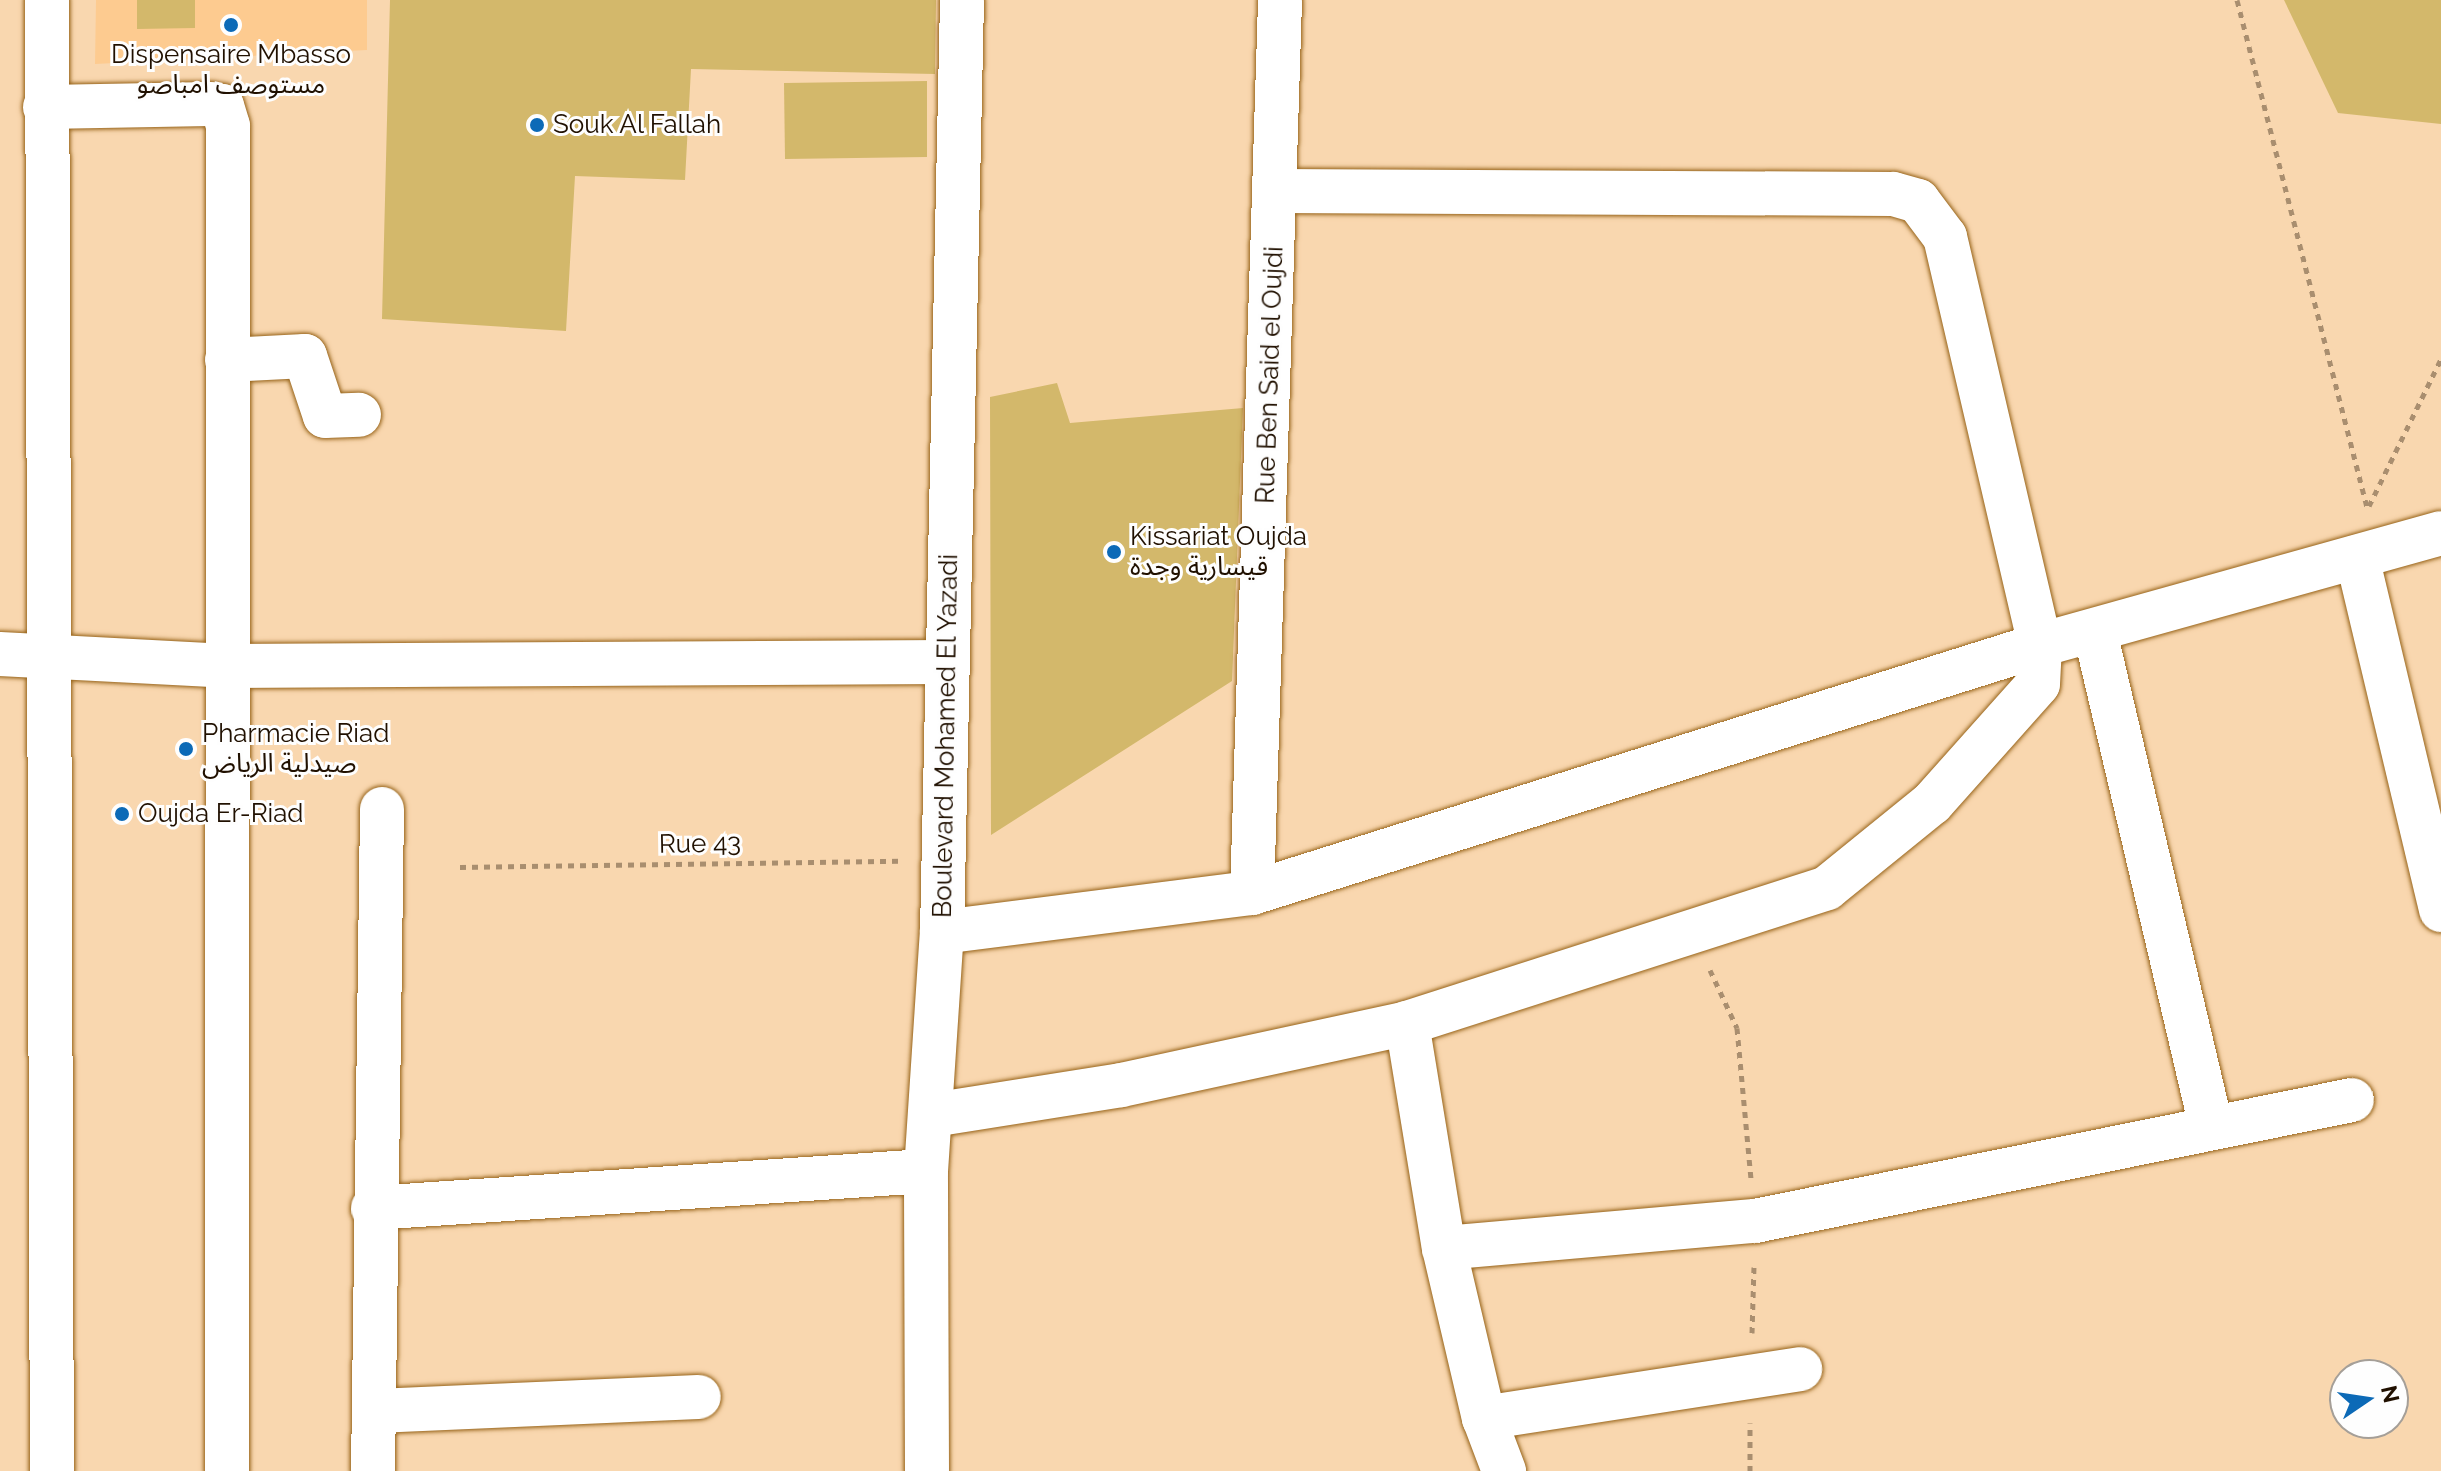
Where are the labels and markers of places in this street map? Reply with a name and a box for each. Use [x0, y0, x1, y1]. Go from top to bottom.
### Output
marker: Dispensaire Mbasso مستوصف امباصو [220, 14, 242, 36]
place label: Dispensaire Mbasso مستوصف امباصو [111, 39, 351, 100]
place label: Souk Al Fallah [553, 109, 723, 141]
marker: Souk Al Fallah [528, 116, 546, 134]
place label: Kissariat Oujda قيسارية وجدة [1130, 521, 1307, 582]
marker: Kissariat Oujda قيسارية وجدة [1105, 543, 1123, 561]
place label: Pharmacie Riad صيدلية الرياض [202, 718, 389, 780]
marker: Pharmacie Riad صيدلية الرياض [177, 740, 195, 758]
place label: Oujda Er-Riad [138, 798, 303, 830]
marker: Oujda Er-Riad [113, 805, 131, 823]

